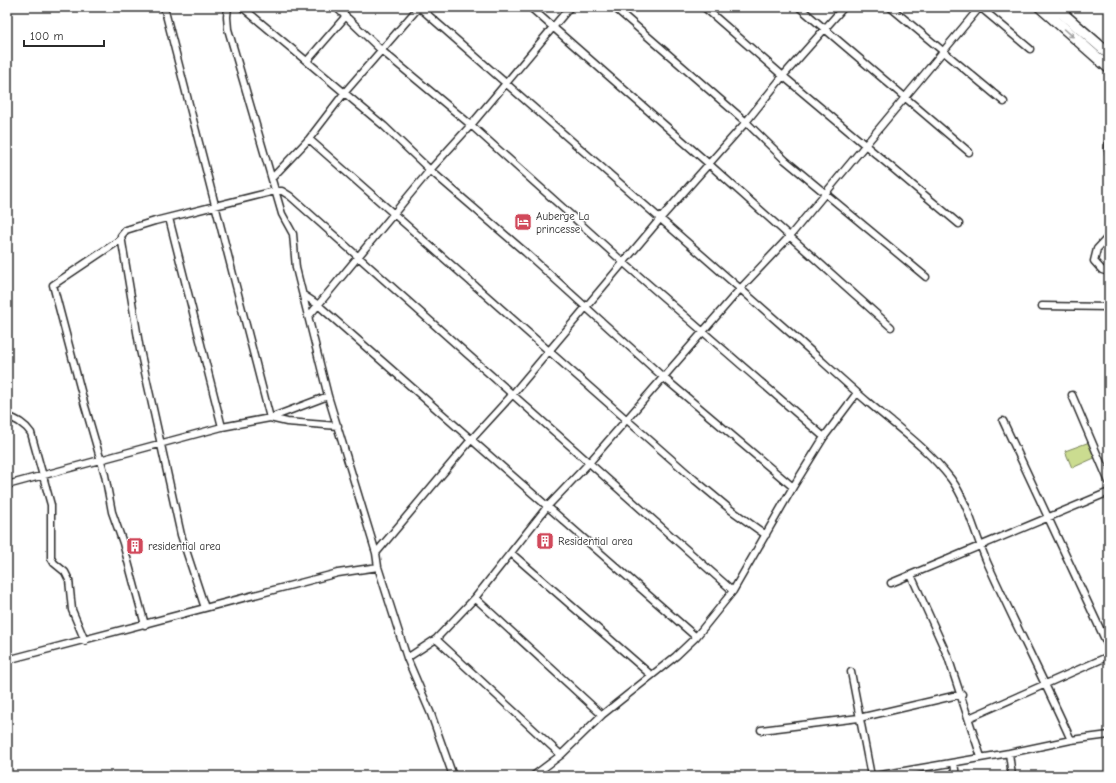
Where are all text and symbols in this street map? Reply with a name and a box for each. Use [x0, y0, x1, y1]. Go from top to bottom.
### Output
scale bar [24, 22, 104, 48]
one-way arrow [1064, 28, 1074, 38]
text: 100 m [30, 29, 63, 43]
place label: Auberge La princesse [536, 210, 589, 236]
hotel icon: Auberge La princesse [513, 212, 533, 232]
building icon: Residential area [535, 531, 555, 551]
place label: Residential area [558, 535, 633, 548]
building icon: residential area [125, 536, 145, 556]
place label: residential area [148, 540, 221, 553]

